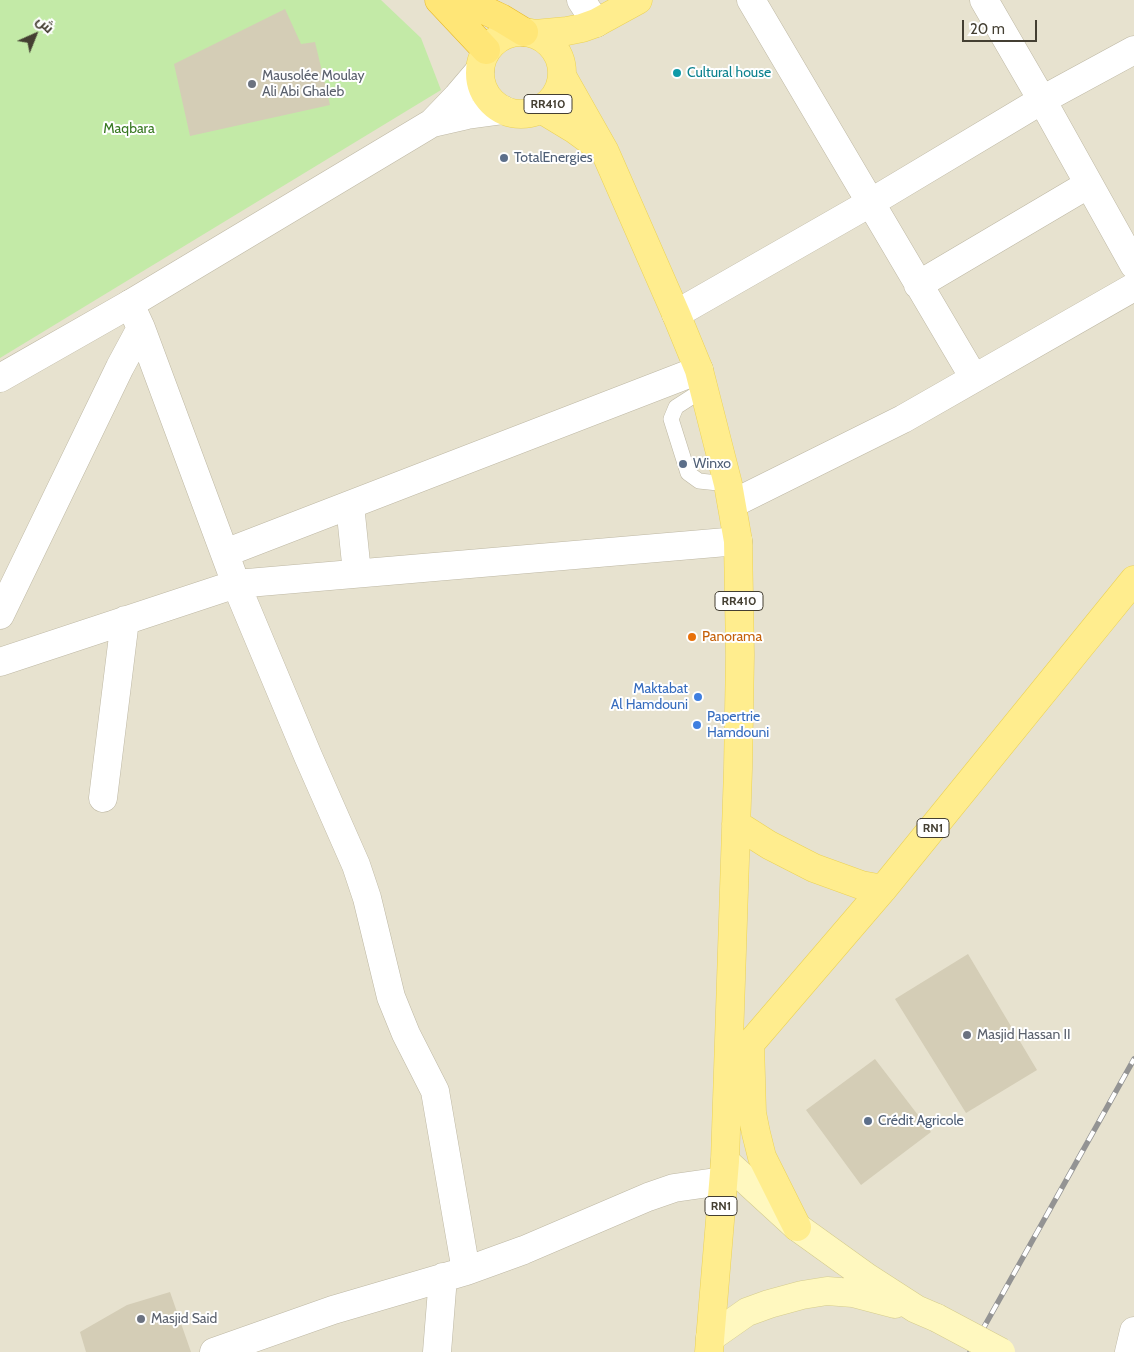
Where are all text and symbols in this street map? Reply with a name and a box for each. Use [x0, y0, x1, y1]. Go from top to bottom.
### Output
north arrow [10, 10, 60, 60]
scale bar [964, 10, 1039, 42]
text: ش [33, 11, 58, 37]
text: 20 m [970, 20, 1005, 38]
place label: Cultural house [687, 65, 771, 81]
marker: Cultural house [671, 67, 683, 79]
place label: Mausolée Moulay Ali Abi Ghaleb [262, 68, 365, 100]
marker: Mausolée Moulay Ali Abi Ghaleb [246, 78, 258, 90]
road number: RR410 [524, 95, 572, 114]
park label: Maqbara [103, 121, 155, 137]
place label: TotalEnergies [514, 150, 593, 166]
marker: TotalEnergies [498, 152, 510, 164]
place label: Winxo [693, 456, 731, 472]
marker: Winxo [677, 458, 689, 470]
road number: RR410 [715, 592, 763, 610]
place label: Panorama [702, 629, 762, 645]
marker: Panorama [686, 631, 698, 643]
place label: Maktabat Al Hamdouni [611, 681, 688, 714]
marker: Maktabat Al Hamdouni [692, 691, 704, 703]
place label: Papertrie Hamdouni [707, 709, 769, 742]
marker: Papertrie Hamdouni [691, 719, 703, 731]
road number: RN1 [917, 818, 949, 838]
place label: Masjid Hassan II [977, 1027, 1071, 1043]
marker: Masjid Hassan II [961, 1029, 973, 1041]
place label: Crédit Agricole [878, 1113, 964, 1129]
marker: Crédit Agricole [862, 1115, 874, 1127]
road number: RN1 [705, 1196, 737, 1216]
place label: Masjid Said [151, 1311, 217, 1327]
marker: Masjid Said [135, 1313, 147, 1325]

